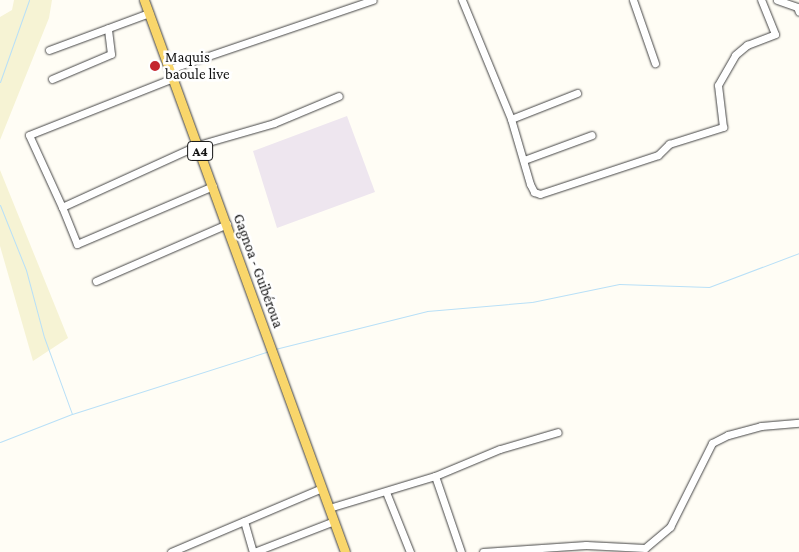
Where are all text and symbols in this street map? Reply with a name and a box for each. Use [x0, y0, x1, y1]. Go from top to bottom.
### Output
place label: Maquis baoule live [165, 48, 230, 83]
marker: Maquis baoule live [149, 60, 161, 72]
road number: A4 [186, 140, 214, 162]
street label: Gagnoa - Guibéroua [229, 211, 287, 331]

